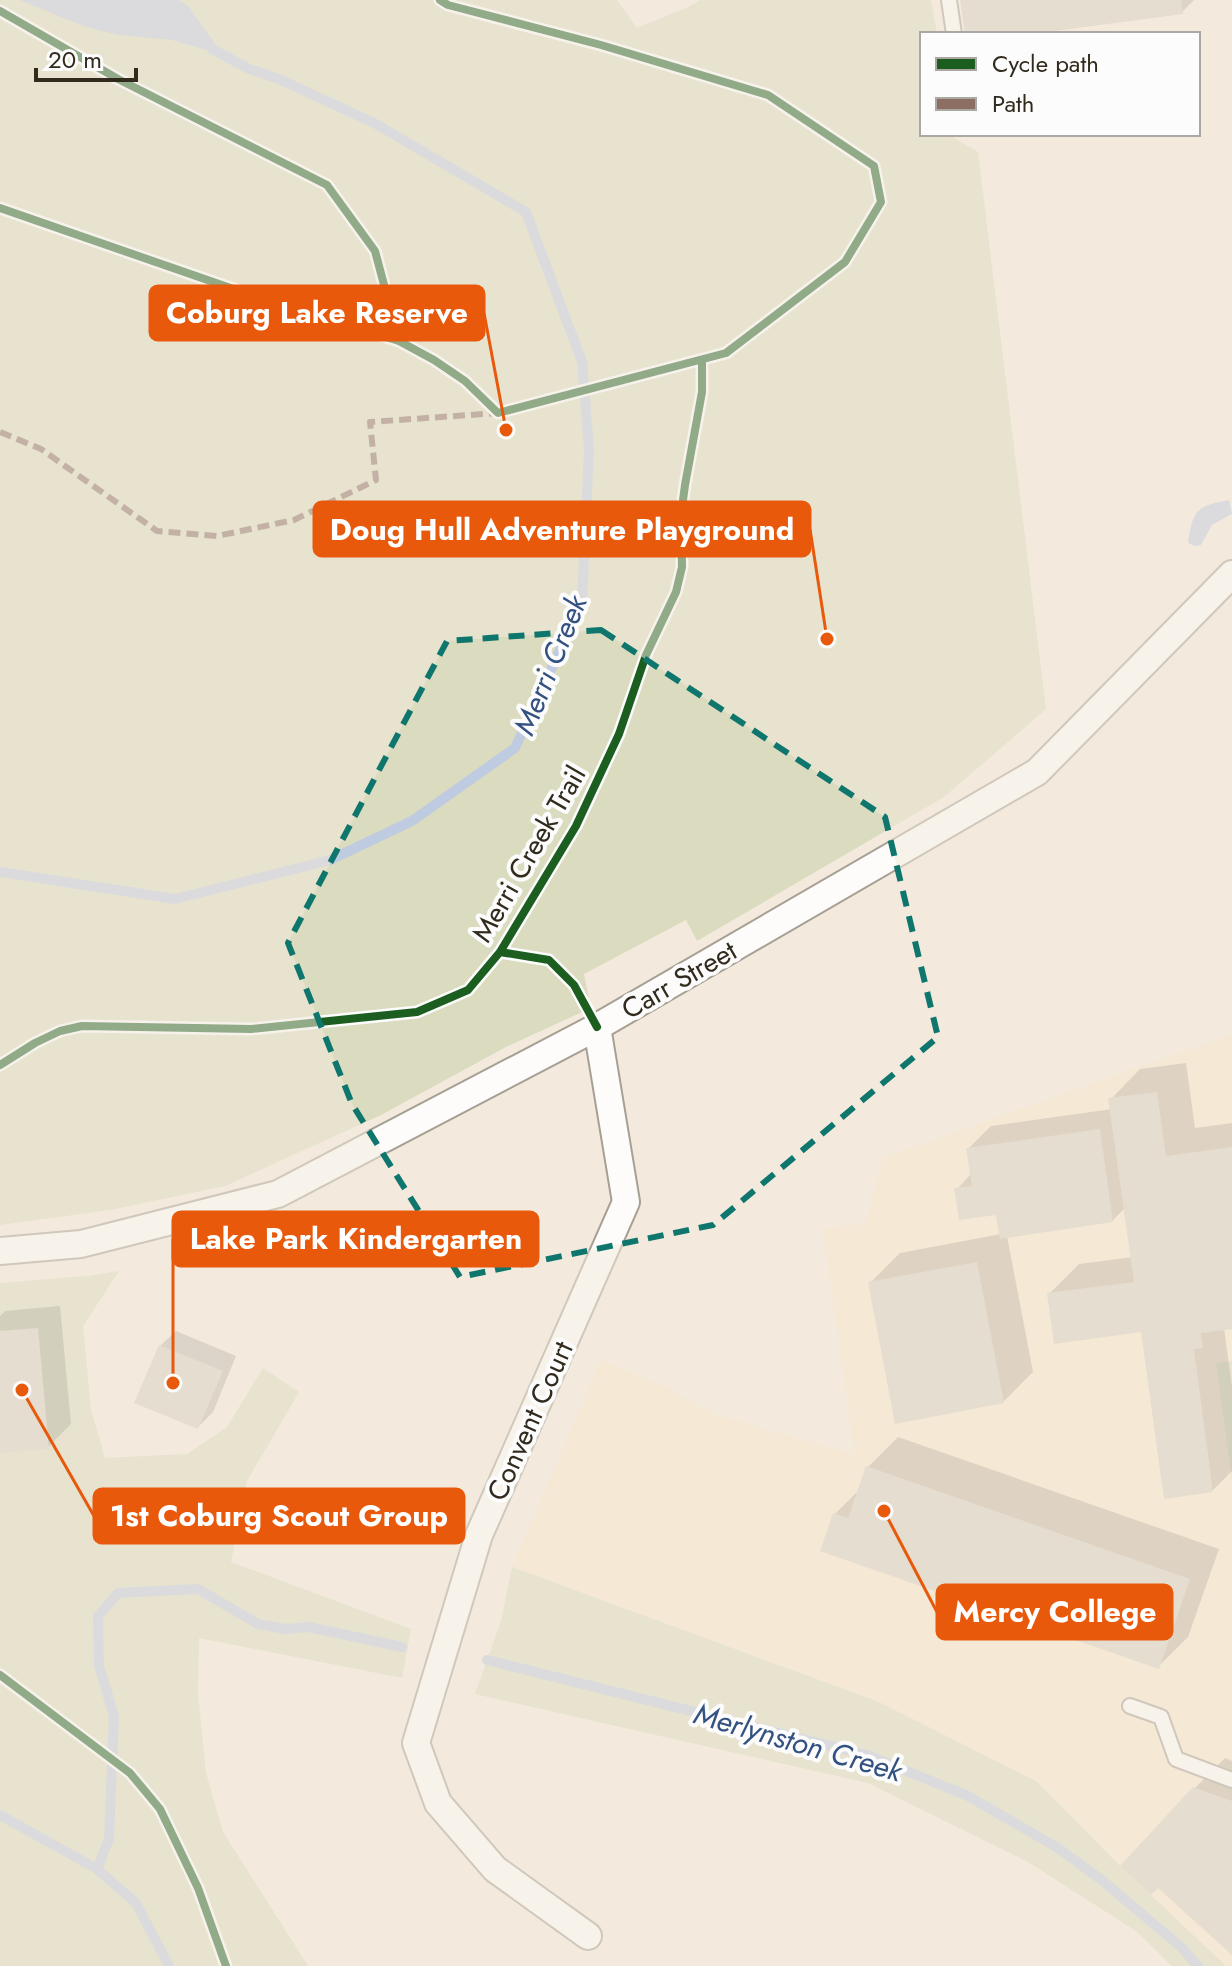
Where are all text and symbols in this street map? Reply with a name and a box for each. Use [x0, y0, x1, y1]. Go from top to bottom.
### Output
scale bar [36, 32, 136, 82]
legend [920, 32, 1200, 136]
text: 20 m [48, 42, 102, 77]
text: Cycle path [992, 46, 1099, 81]
text: Path [992, 86, 1034, 121]
callout: Coburg Lake Reserve [150, 286, 484, 340]
text: Coburg Lake Reserve [166, 291, 468, 334]
callout: Doug Hull Adventure Playground [314, 502, 810, 556]
text: Doug Hull Adventure Playground [330, 508, 794, 551]
water label: Merri Creek [502, 587, 598, 741]
street label: Merri Creek Trail [462, 758, 596, 950]
street label: Carr Street [614, 930, 745, 1030]
callout: Lake Park Kindergarten [173, 1212, 538, 1266]
text: Lake Park Kindergarten [190, 1217, 522, 1260]
street label: Convent Court [477, 1334, 584, 1507]
callout: 1st Coburg Scout Group [94, 1489, 464, 1543]
text: 1st Coburg Scout Group [110, 1494, 448, 1537]
callout: Mercy College [937, 1585, 1172, 1639]
text: Mercy College [954, 1590, 1156, 1633]
water label: Merlynston Creek [689, 1692, 908, 1793]

